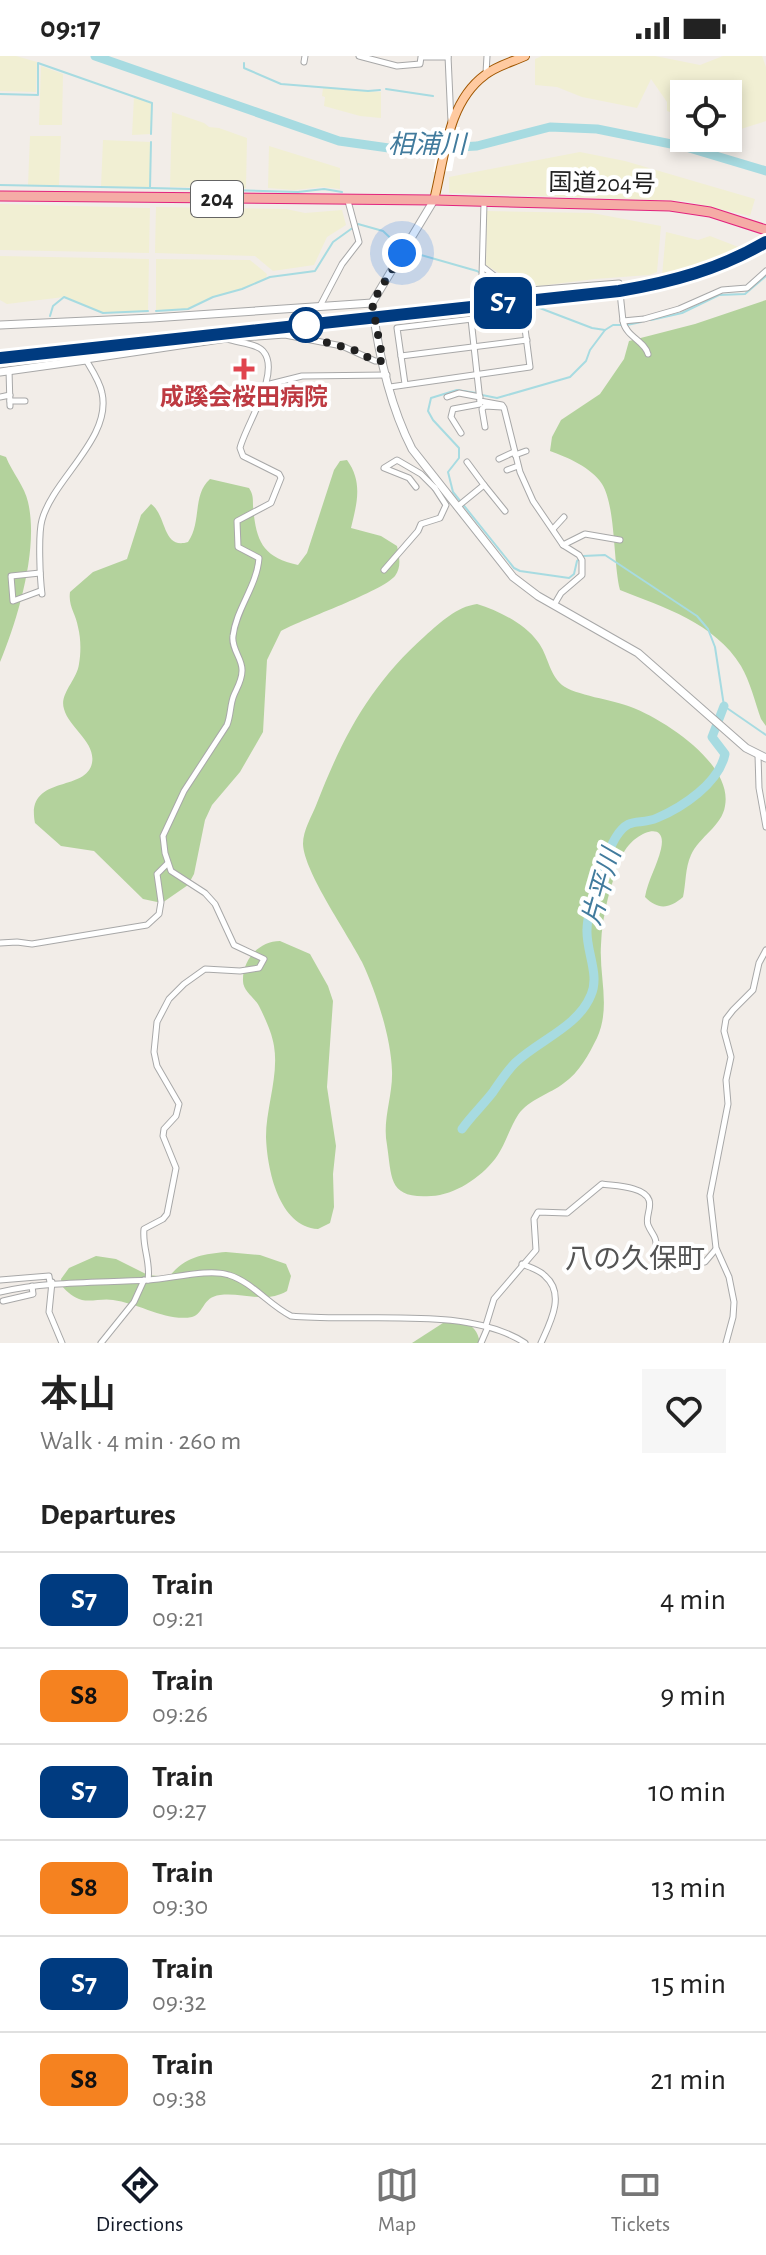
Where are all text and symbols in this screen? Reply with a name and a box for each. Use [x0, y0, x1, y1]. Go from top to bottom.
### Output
text: 09:17 [40, 13, 101, 43]
map controls [670, 80, 742, 152]
button: locate [670, 80, 742, 152]
water label: 相浦川 [388, 131, 469, 158]
street label: 国道204号 [548, 169, 656, 197]
road number: 204 [191, 181, 243, 217]
your location [382, 233, 422, 273]
line badge: S7 [467, 277, 539, 329]
text: S7 [490, 289, 516, 317]
unlabelled marker [289, 308, 323, 342]
marker: 成蹊会桜田病院 [233, 358, 255, 380]
place label: 成蹊会桜田病院 [160, 384, 328, 410]
water label: 片平川 [578, 843, 626, 928]
district label: 八の久保町 [565, 1244, 705, 1274]
button: heart [642, 1369, 726, 1453]
text: 本山 [40, 1377, 116, 1415]
text: Walk · 4 min · 260 m [40, 1428, 241, 1454]
text: Departures [40, 1500, 176, 1530]
text: Train [152, 1570, 214, 1600]
text: 4 min [660, 1585, 726, 1615]
text: S7 [71, 1586, 97, 1614]
text: 09:21 [152, 1605, 205, 1631]
text: Train [152, 1666, 214, 1696]
text: 9 min [660, 1681, 726, 1711]
text: S8 [70, 1682, 98, 1710]
text: 09:26 [152, 1701, 208, 1727]
text: Train [152, 1762, 214, 1792]
text: 10 min [648, 1777, 726, 1807]
text: S7 [71, 1778, 97, 1806]
text: 09:27 [152, 1797, 207, 1823]
text: Train [152, 1858, 214, 1888]
text: 13 min [652, 1873, 726, 1903]
text: S8 [70, 1874, 98, 1902]
text: 09:30 [152, 1893, 208, 1919]
text: Train [152, 1954, 214, 1984]
text: 15 min [651, 1969, 726, 1999]
text: S7 [71, 1970, 97, 1998]
text: 09:32 [152, 1989, 206, 2015]
text: Train [152, 2050, 214, 2080]
text: 21 min [650, 2065, 726, 2095]
text: S8 [70, 2066, 98, 2094]
text: 09:38 [152, 2085, 207, 2111]
tab: Directions [96, 2163, 183, 2237]
tab: Map [375, 2163, 419, 2237]
tab: Tickets [611, 2163, 670, 2237]

